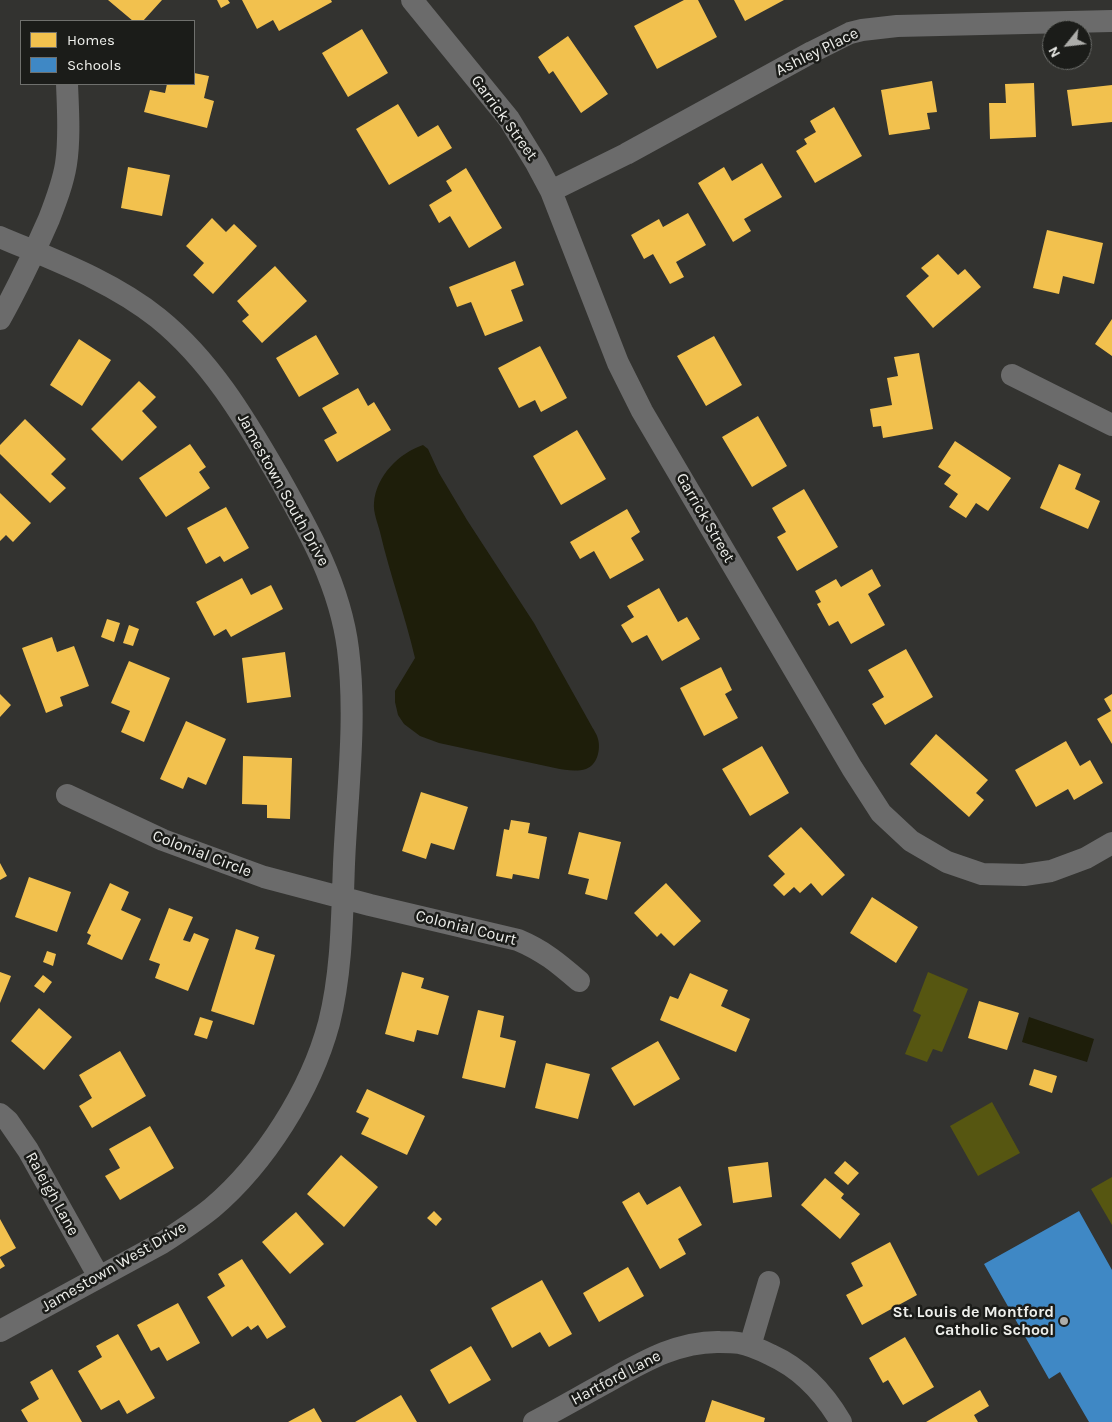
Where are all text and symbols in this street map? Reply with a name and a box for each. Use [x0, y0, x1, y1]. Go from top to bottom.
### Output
legend [20, 20, 195, 85]
north arrow [1042, 20, 1092, 70]
street label: Ashley Place [772, 24, 862, 80]
text: Homes [67, 31, 115, 49]
text: N [1044, 44, 1064, 61]
text: Schools [67, 56, 121, 74]
street label: Garrick Street [467, 72, 541, 164]
street label: Jamestown South Drive [233, 410, 333, 570]
street label: Garrick Street [672, 470, 738, 566]
street label: Colonial Circle [150, 826, 254, 882]
street label: Colonial Court [414, 906, 518, 950]
street label: Raleigh Lane [21, 1149, 83, 1239]
street label: Jamestown West Drive [38, 1218, 190, 1316]
place label: St. Louis de Montford Catholic School [893, 1302, 1054, 1340]
marker: St. Louis de Montford Catholic School [1058, 1315, 1070, 1327]
street label: Hartford Lane [568, 1346, 664, 1410]

